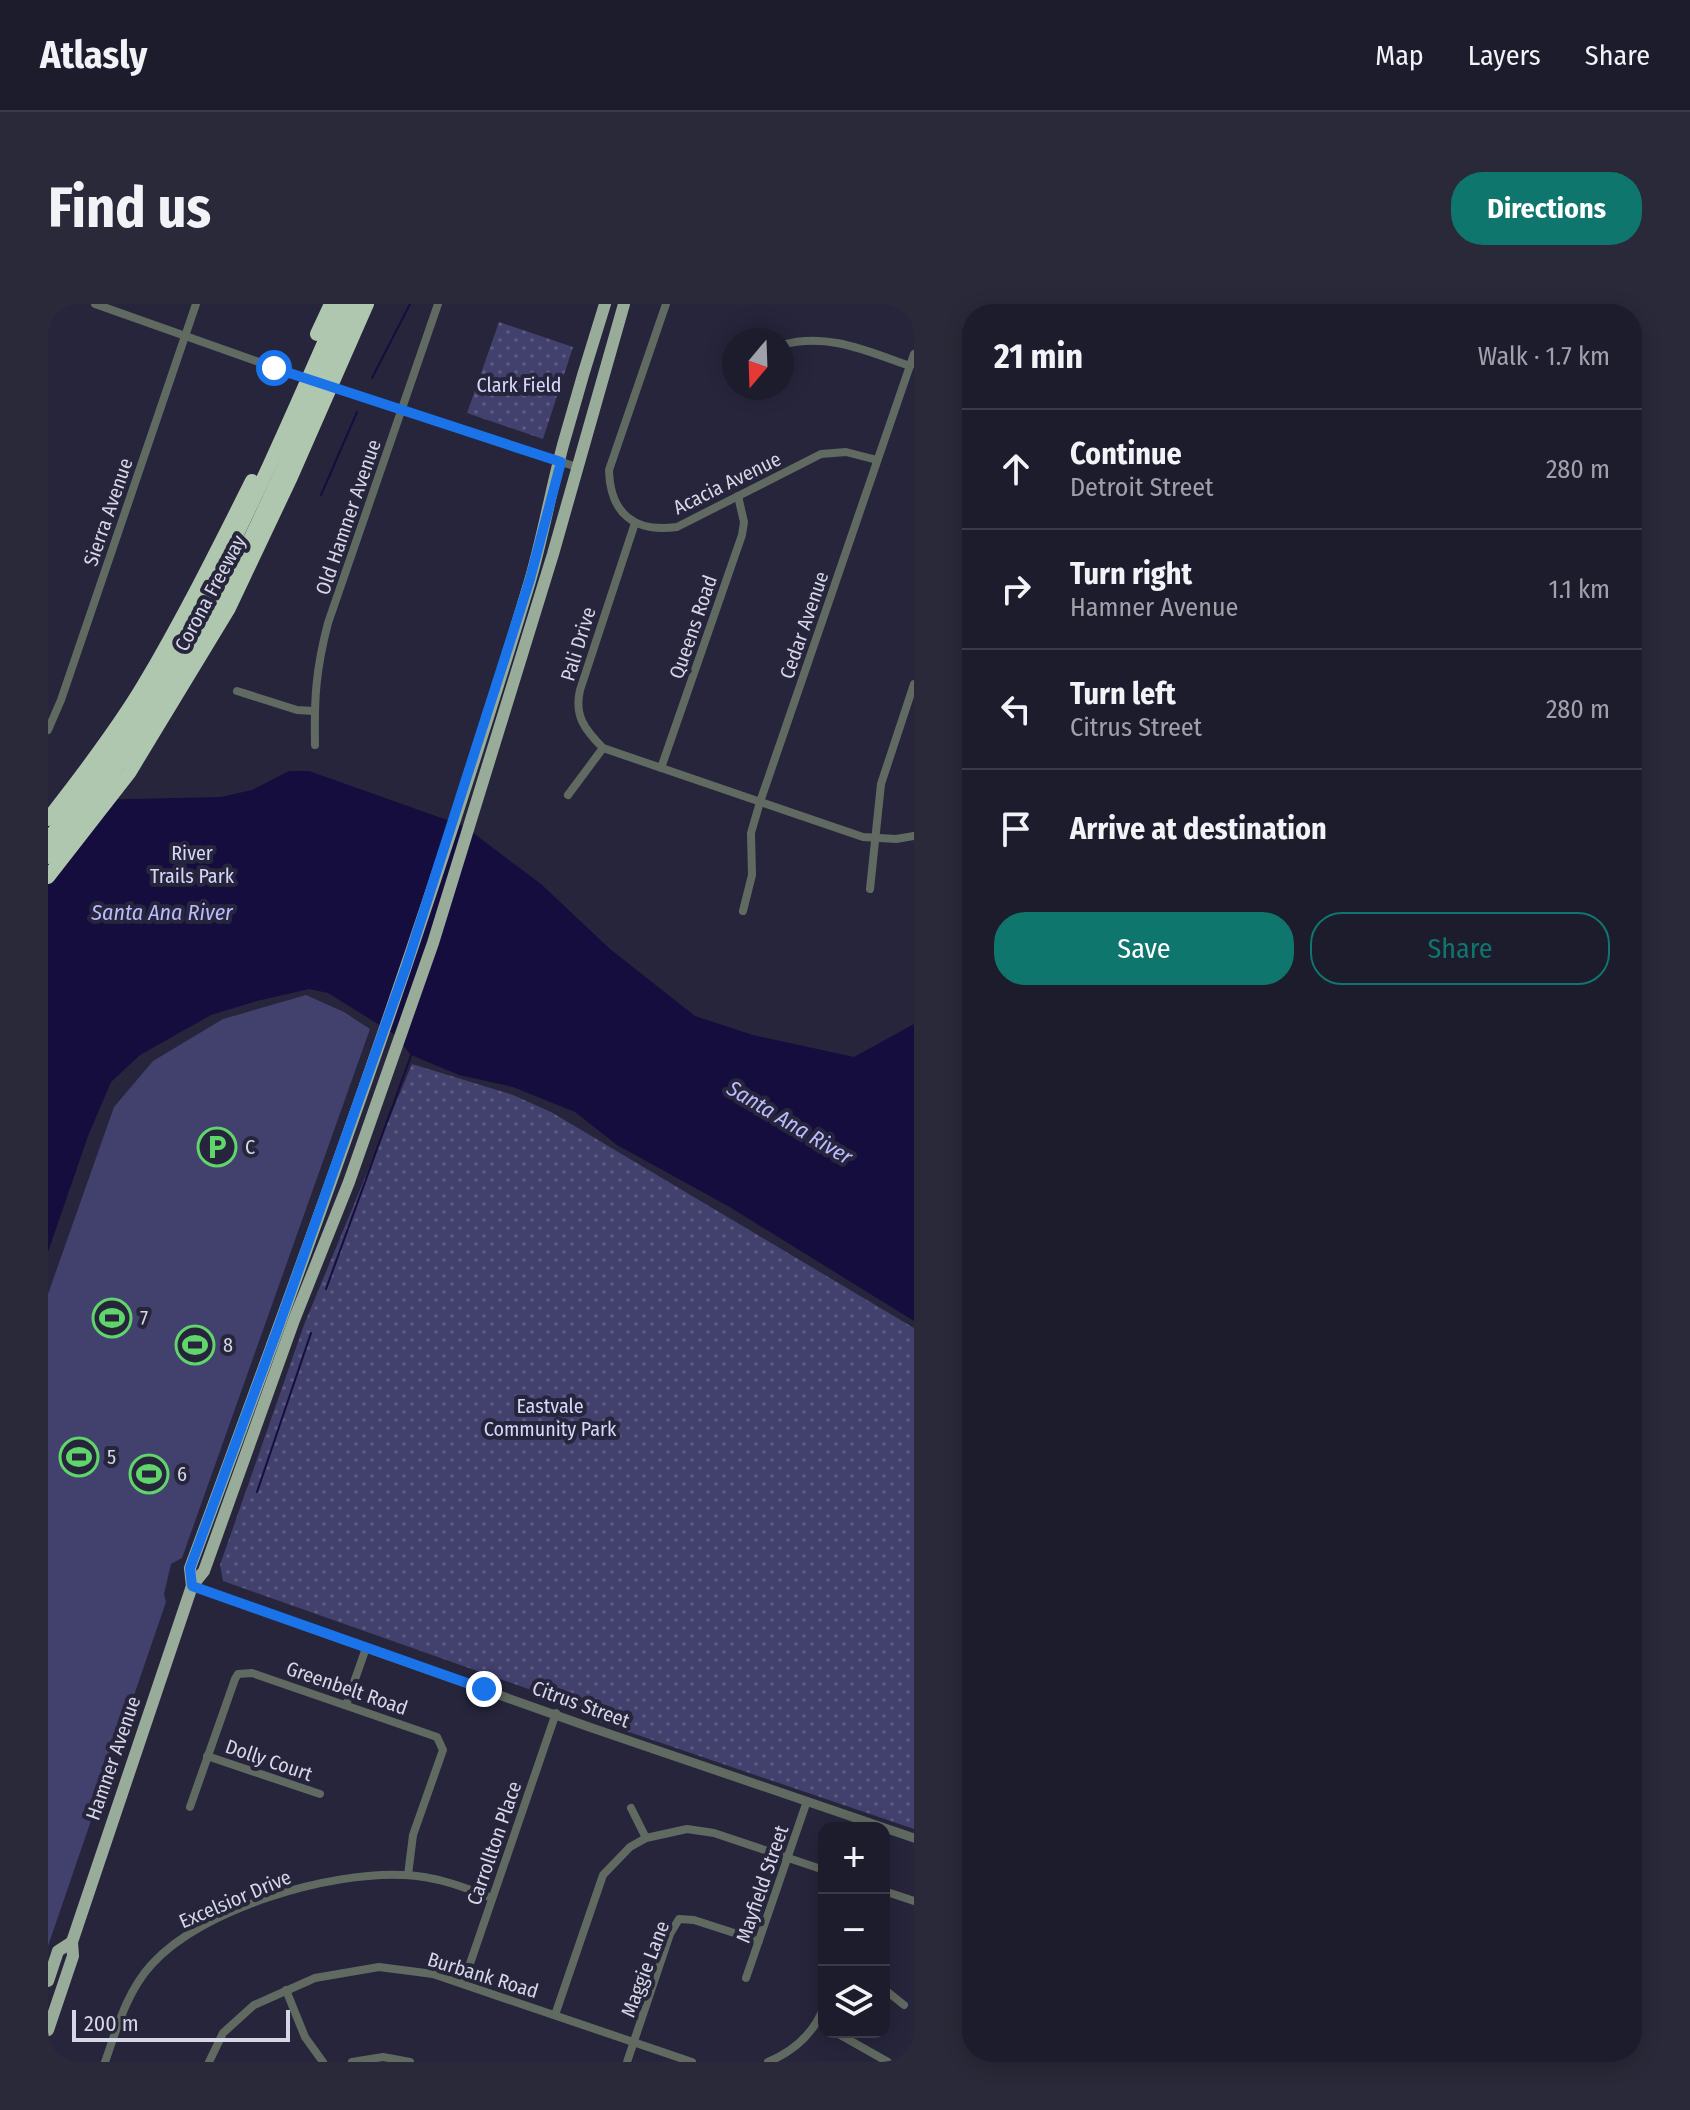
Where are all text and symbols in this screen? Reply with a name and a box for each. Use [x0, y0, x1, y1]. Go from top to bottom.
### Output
text: Atlasly [40, 32, 147, 78]
text: Map [1375, 39, 1424, 72]
text: Layers [1468, 39, 1541, 72]
text: Share [1585, 39, 1650, 72]
button: Directions [1451, 172, 1642, 245]
text: Find us [48, 175, 211, 242]
north arrow [722, 328, 794, 400]
text: 21 min [994, 336, 1083, 377]
text: Walk · 1.7 km [1478, 341, 1610, 372]
route start [256, 350, 292, 386]
park label: Clark Field [477, 373, 561, 397]
street label: Old Hamner Avenue [310, 436, 386, 598]
text: Continue [1070, 436, 1182, 472]
street label: Acacia Avenue [669, 447, 785, 519]
icon: ahead [994, 447, 1038, 491]
text: 280 m [1546, 454, 1610, 485]
street label: Sierra Avenue [78, 455, 138, 569]
text: Detroit Street [1070, 472, 1214, 503]
street label: Corona Freeway [169, 531, 251, 655]
text: Turn right [1070, 556, 1192, 592]
icon: right [994, 567, 1038, 611]
street label: Cedar Avenue [774, 568, 834, 682]
street label: Queens Road [664, 572, 722, 682]
text: 1.1 km [1549, 574, 1610, 605]
text: Hamner Avenue [1070, 592, 1238, 623]
street label: Pali Drive [555, 604, 601, 684]
text: Turn left [1070, 676, 1176, 712]
icon: left [994, 687, 1038, 731]
text: 280 m [1546, 694, 1610, 725]
text: Citrus Street [1070, 712, 1202, 743]
icon: arrive [994, 807, 1038, 851]
text: Arrive at destination [1070, 811, 1327, 847]
park label: River Trails Park [150, 841, 235, 888]
water label: Santa Ana River [90, 899, 234, 926]
button: Save [994, 912, 1294, 985]
button: Share [1310, 912, 1610, 985]
water label: Santa Ana River [721, 1074, 859, 1171]
parking icon: C [196, 1126, 238, 1168]
place label: C [245, 1135, 255, 1159]
sports icon: 7 [91, 1297, 133, 1339]
place label: 7 [140, 1306, 148, 1330]
sports icon: 8 [174, 1324, 216, 1366]
place label: 8 [223, 1333, 233, 1357]
park label: Eastvale Community Park [484, 1394, 617, 1441]
sports icon: 5 [58, 1436, 100, 1478]
place label: 5 [107, 1445, 116, 1469]
sports icon: 6 [128, 1453, 170, 1495]
place label: 6 [177, 1462, 187, 1486]
street label: Greenbelt Road [283, 1656, 411, 1720]
route end [466, 1671, 502, 1707]
street label: Citrus Street [529, 1675, 633, 1733]
street label: Hamner Avenue [81, 1693, 145, 1823]
street label: Dolly Court [222, 1734, 316, 1786]
street label: Carrollton Place [462, 1778, 526, 1908]
street label: Mayfield Street [731, 1822, 793, 1946]
map controls [818, 1822, 890, 2038]
button: + [818, 1822, 890, 1894]
street label: Excelsior Drive [175, 1865, 295, 1933]
button: − [818, 1894, 890, 1966]
street label: Maggie Lane [616, 1917, 674, 2021]
street label: Burbank Road [425, 1947, 541, 2003]
button: layers [818, 1966, 890, 2038]
scale bar [72, 2006, 290, 2042]
text: 200 m [84, 2010, 139, 2037]

